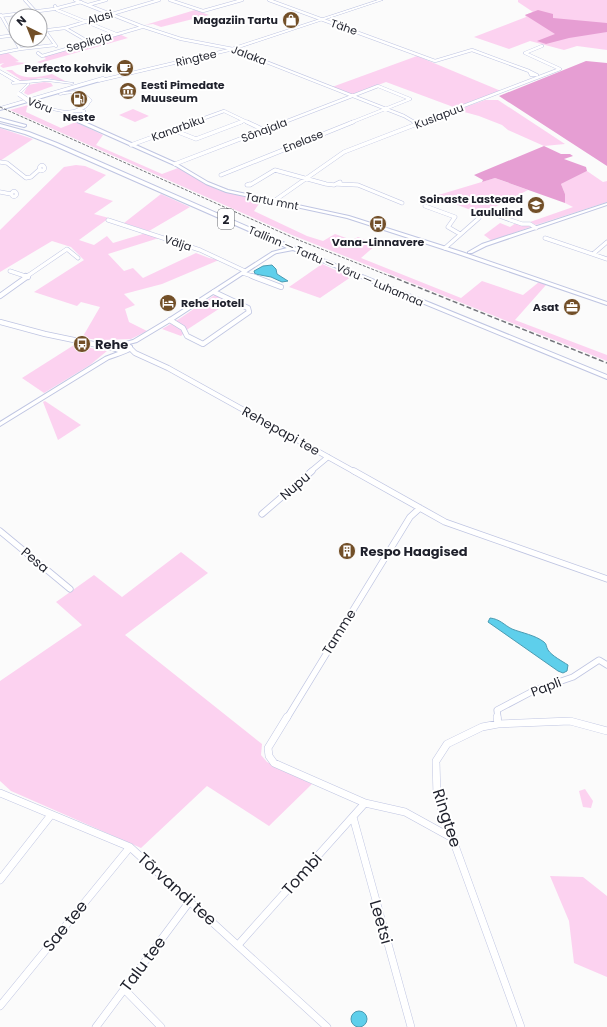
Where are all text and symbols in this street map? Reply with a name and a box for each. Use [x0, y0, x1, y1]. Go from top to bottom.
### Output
street label: Alasi [85, 6, 115, 28]
north arrow [8, 8, 48, 48]
shop icon: Magaziin Tartu [281, 10, 301, 30]
text: N [13, 12, 30, 29]
place label: Magaziin Tartu [193, 12, 278, 28]
street label: Tähe [329, 15, 360, 39]
street label: Sepikoja [65, 28, 113, 56]
street label: Jalaka [229, 41, 269, 69]
street label: Ringtee [174, 45, 218, 70]
cafe icon: Perfecto kohvik [115, 58, 135, 78]
place label: Perfecto kohvik [24, 60, 112, 76]
place label: Eesti Pimedate Muuseum [141, 77, 225, 106]
museum icon: Eesti Pimedate Muuseum [118, 81, 138, 101]
fuel station icon: Neste [69, 89, 89, 109]
street label: Võru [25, 93, 55, 117]
street label: Kuslapuu [412, 99, 466, 133]
place label: Neste [63, 109, 95, 125]
street label: Kanarbiku [149, 111, 207, 145]
street label: Sõnajala [239, 114, 289, 146]
street label: Enelase [280, 126, 326, 156]
street label: Tartu mnt [244, 188, 300, 214]
place label: Soinaste Lasteaed Laululind [420, 191, 523, 220]
school or university icon: Soinaste Lasteaed Laululind [526, 195, 546, 215]
road number: 2 [218, 209, 234, 229]
bus stop icon: Vana-Linnavere [368, 214, 388, 234]
street label: Tallinn — Tartu — Võru — Luhamaa [246, 222, 426, 310]
street label: Välja [162, 231, 194, 255]
place label: Vana-Linnavere [332, 234, 425, 250]
hotel icon: Rehe Hotell [158, 293, 178, 313]
place label: Rehe Hotell [181, 295, 244, 311]
office icon: Asat [562, 297, 582, 317]
place label: Asat [533, 299, 560, 315]
bus stop icon: Rehe [72, 334, 92, 354]
place label: Rehe [95, 335, 128, 354]
street label: Rehepapi tee [239, 402, 323, 460]
street label: Nupu [276, 467, 314, 505]
building icon: Respo Haagised [337, 541, 357, 561]
place label: Respo Haagised [360, 542, 468, 561]
street label: Pesa [17, 543, 53, 577]
street label: Tamme [318, 605, 360, 659]
street label: Papli [528, 672, 564, 702]
street label: Ringtee [427, 786, 467, 850]
street label: Tõrvandi tee [132, 847, 222, 931]
street label: Tombi [277, 848, 327, 900]
street label: Sae tee [37, 895, 93, 957]
street label: Leetsi [364, 897, 398, 947]
street label: Talu tee [115, 932, 171, 996]

